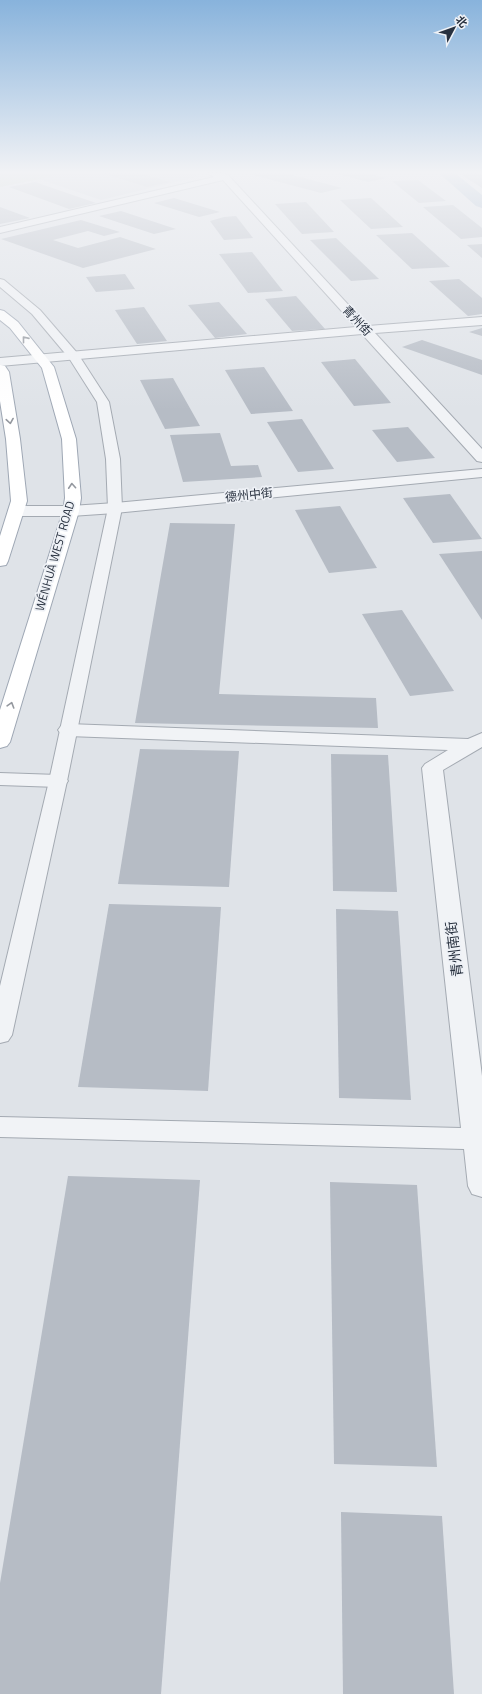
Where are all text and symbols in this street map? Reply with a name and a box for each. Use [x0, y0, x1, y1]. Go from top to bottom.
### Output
north arrow [434, 8, 474, 48]
text: 北 [452, 12, 471, 31]
street label: 青州街 [338, 301, 377, 340]
one-way arrow [23, 337, 30, 344]
one-way arrow [5, 418, 14, 424]
one-way arrow [67, 483, 76, 489]
street label: 德州中街 [224, 483, 274, 506]
street label: WÉNHUÀ WEST ROAD [30, 498, 79, 613]
one-way arrow [6, 702, 15, 709]
street label: 青州南街 [440, 920, 467, 978]

